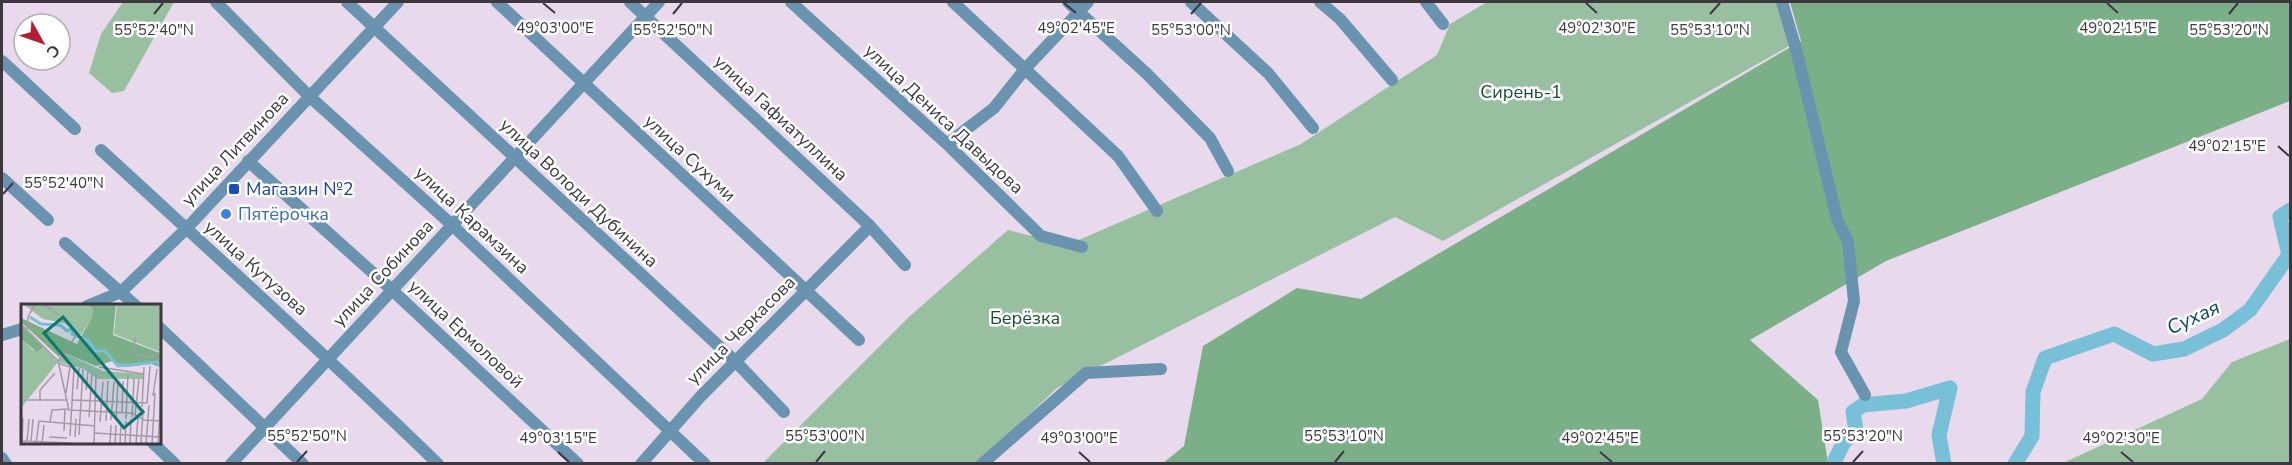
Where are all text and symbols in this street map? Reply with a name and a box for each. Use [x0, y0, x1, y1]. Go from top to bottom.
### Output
north arrow [12, 12, 72, 72]
text: 49°03'00"E [516, 18, 594, 38]
text: 49°02'45"E [1037, 18, 1115, 38]
text: 49°02'30"E [1558, 18, 1636, 38]
text: 49°02'15"E [2079, 18, 2157, 38]
text: 55°52'40"N [114, 20, 194, 40]
text: 55°52'50"N [633, 20, 713, 40]
text: 55°53'00"N [1151, 20, 1231, 40]
text: 55°53'10"N [1670, 20, 1750, 40]
text: 55°53'20"N [2189, 20, 2269, 40]
street label: улица Дениса Давыдова [859, 39, 1029, 199]
text: С [41, 40, 65, 62]
street label: улица Гафиатуллина [709, 50, 853, 186]
park label: Сирень-1 [1480, 80, 1562, 104]
street label: улица Литвинова [176, 87, 294, 211]
street label: улица Сухуми [639, 109, 741, 207]
street label: улица Володи Дубинина [495, 113, 663, 273]
text: 49°02'15"E [2188, 136, 2266, 156]
street label: улица Карамзина [410, 161, 534, 279]
text: 55°52'40"N [24, 173, 104, 193]
place label: Магазин №2 [246, 177, 354, 201]
marker: Магазин №2 [227, 182, 241, 196]
place label: Пятёрочка [238, 202, 329, 226]
marker: Пятёрочка [219, 207, 233, 221]
street label: улица Собинова [327, 214, 439, 332]
street label: улица Кутузова [199, 215, 313, 321]
street label: улица Черкасова [681, 270, 801, 390]
street label: улица Ермоловой [403, 274, 529, 394]
water label: Сухая [2162, 293, 2224, 341]
inset map [21, 304, 160, 444]
park label: Берёзка [990, 306, 1060, 330]
text: 55°52'50"N [267, 426, 347, 446]
text: 55°53'00"N [785, 426, 865, 446]
text: 55°53'10"N [1304, 426, 1384, 446]
text: 55°53'20"N [1823, 426, 1903, 446]
text: 49°03'15"E [519, 428, 597, 448]
text: 49°03'00"E [1040, 428, 1118, 448]
text: 49°02'45"E [1561, 428, 1639, 448]
text: 49°02'30"E [2082, 428, 2160, 448]

